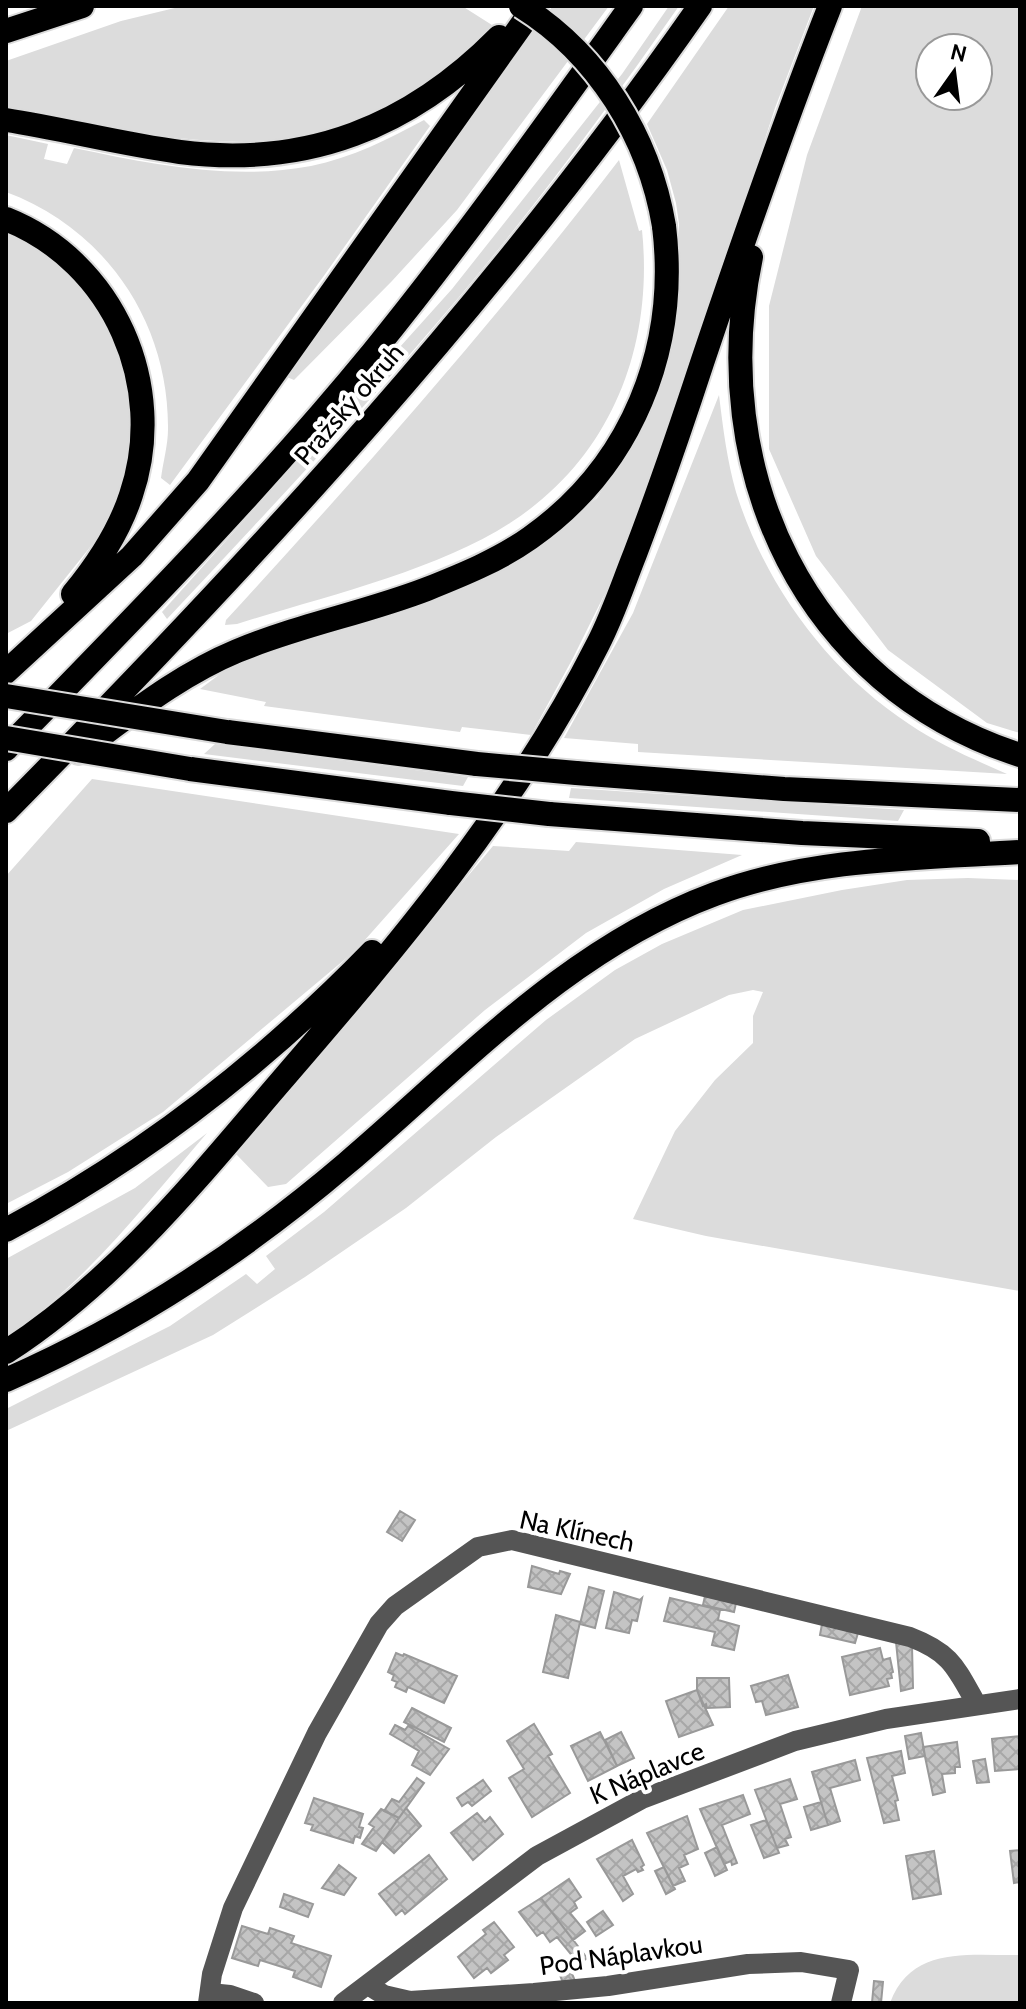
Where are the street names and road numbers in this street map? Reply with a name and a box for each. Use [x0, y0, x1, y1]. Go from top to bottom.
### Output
street label: Pražský okruh [287, 337, 411, 471]
street label: Na Klínech [517, 1503, 637, 1559]
street label: K Náplavce [585, 1735, 709, 1811]
street label: Pod Náplavkou [538, 1928, 704, 1982]

